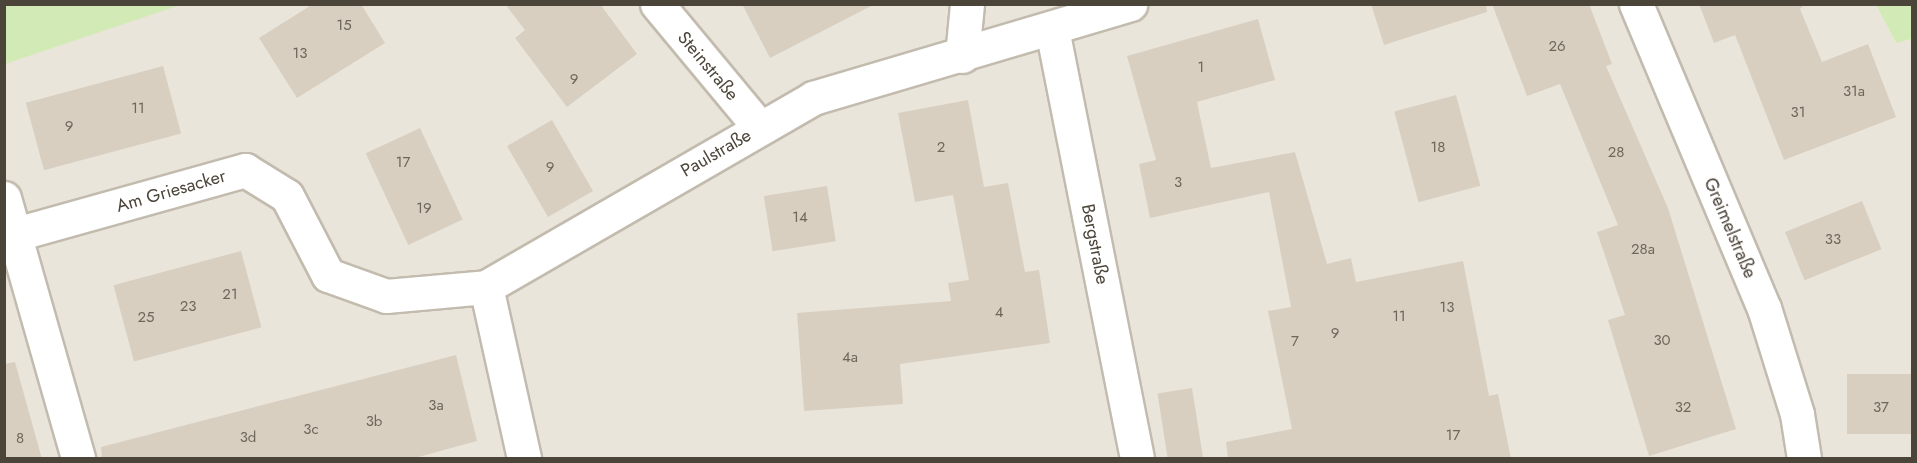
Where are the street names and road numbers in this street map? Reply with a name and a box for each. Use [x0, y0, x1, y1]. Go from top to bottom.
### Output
street label: Steinstraße [673, 27, 743, 105]
street label: Paulstraße [677, 124, 755, 182]
street label: Am Griesacker [114, 165, 228, 217]
street label: Greimelstraße [1699, 174, 1761, 282]
street label: Bergstraße [1077, 202, 1113, 286]

